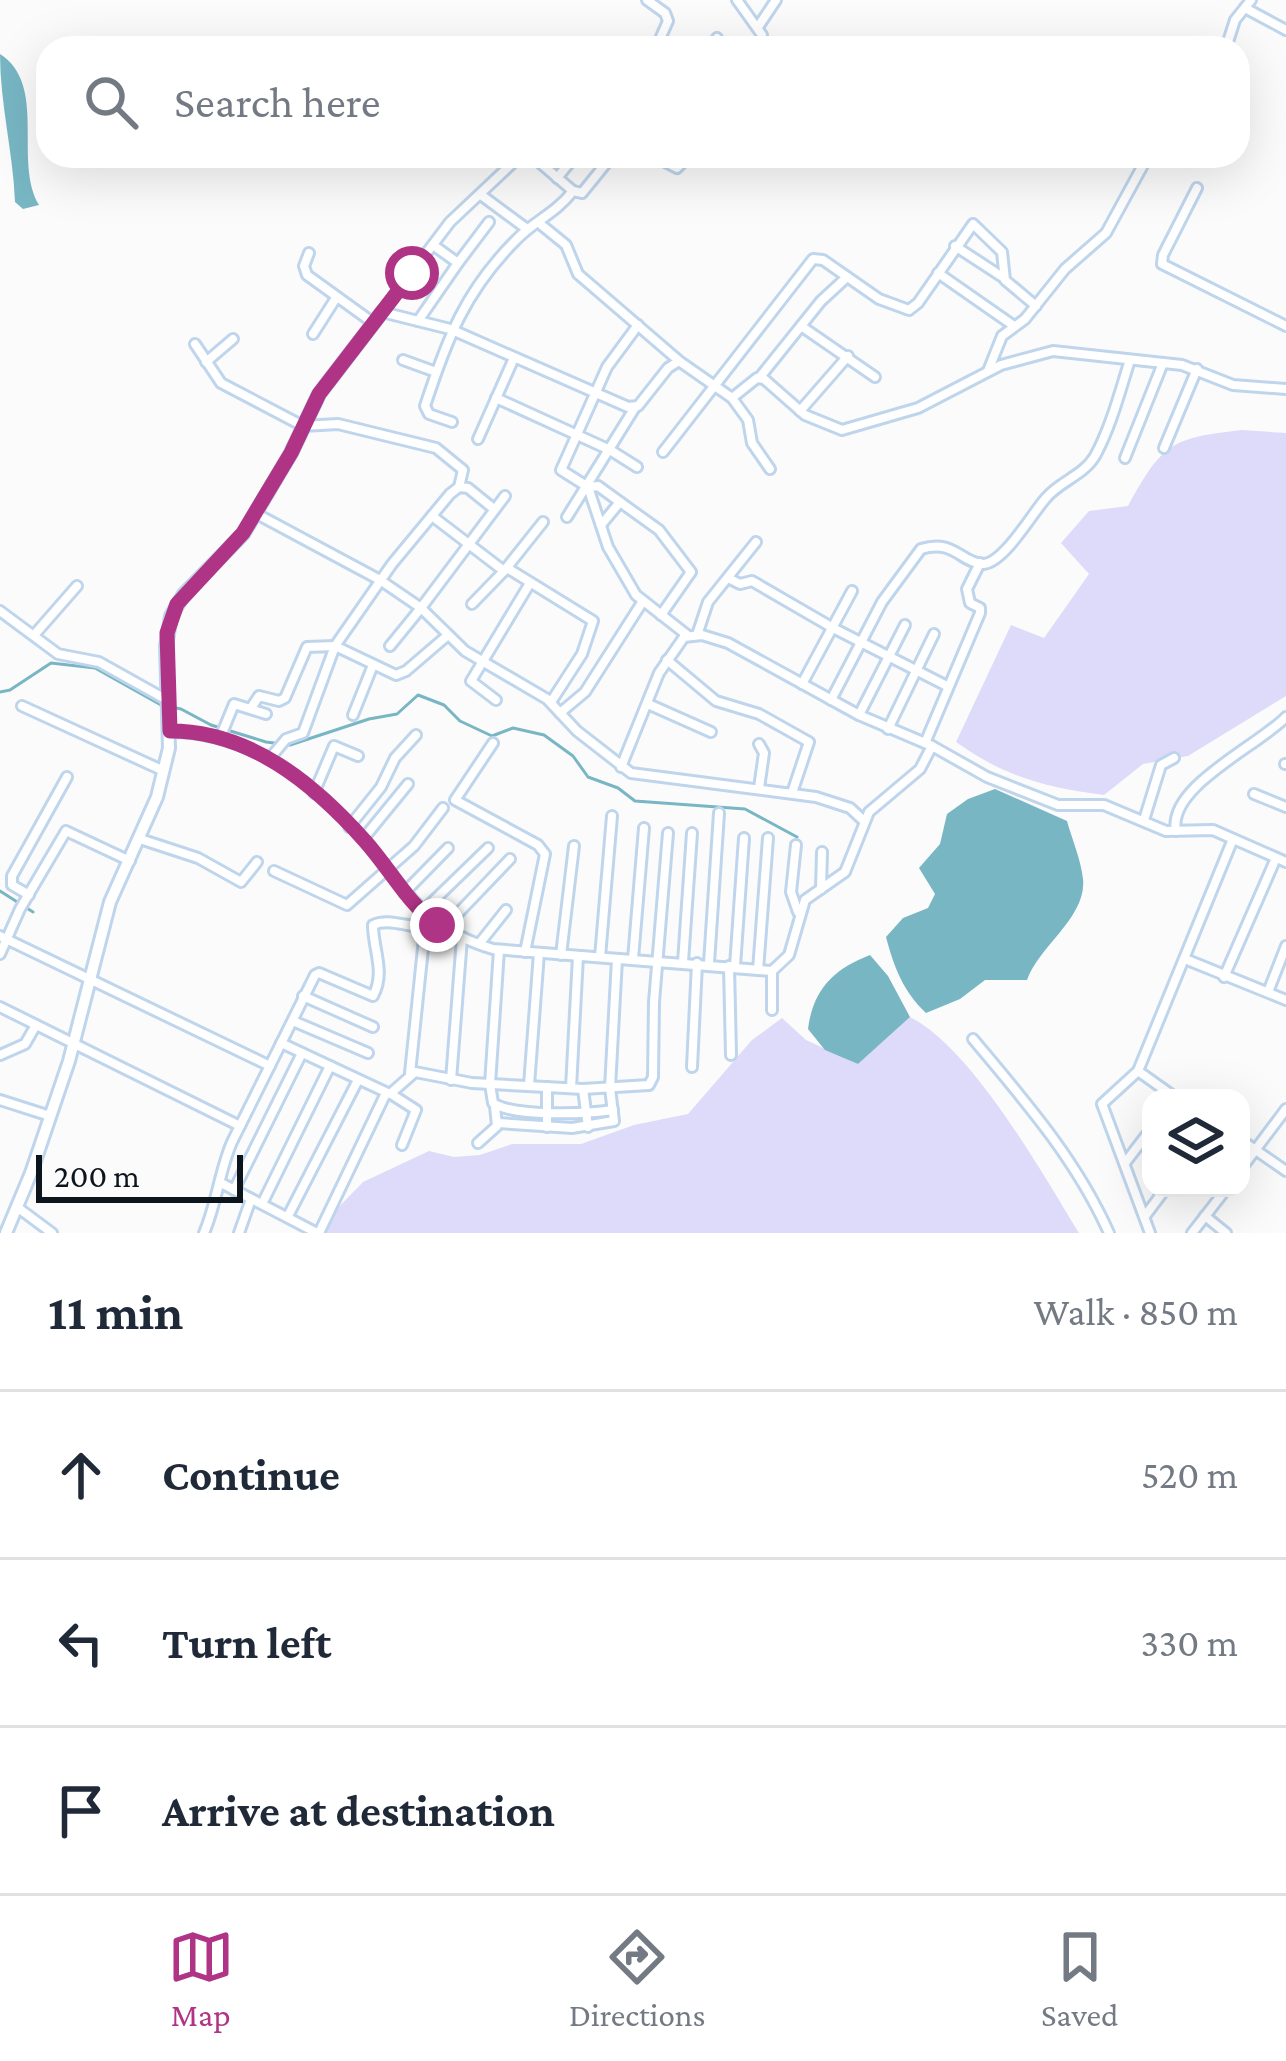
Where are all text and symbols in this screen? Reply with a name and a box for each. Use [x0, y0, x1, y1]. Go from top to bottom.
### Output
search box [36, 36, 1250, 168]
icon: search [78, 69, 144, 135]
text: Search here [174, 77, 381, 127]
route start [385, 246, 439, 300]
route end [410, 898, 464, 952]
map controls [1142, 1089, 1250, 1197]
button: layers [1142, 1089, 1250, 1197]
scale bar [36, 1149, 243, 1202]
text: 200 m [54, 1157, 140, 1194]
text: 11 min [48, 1283, 183, 1340]
text: Walk · 850 m [1034, 1290, 1238, 1333]
icon: ahead [48, 1442, 114, 1508]
text: Continue [162, 1450, 340, 1500]
text: 520 m [1141, 1453, 1238, 1496]
icon: left [48, 1610, 114, 1676]
text: Turn left [162, 1618, 331, 1668]
text: 330 m [1140, 1621, 1238, 1664]
icon: arrive [48, 1778, 114, 1844]
text: Arrive at destination [162, 1786, 555, 1836]
tab: Map [168, 1924, 234, 2033]
tab: Directions [569, 1924, 706, 2033]
tab: Saved [1041, 1924, 1118, 2033]

